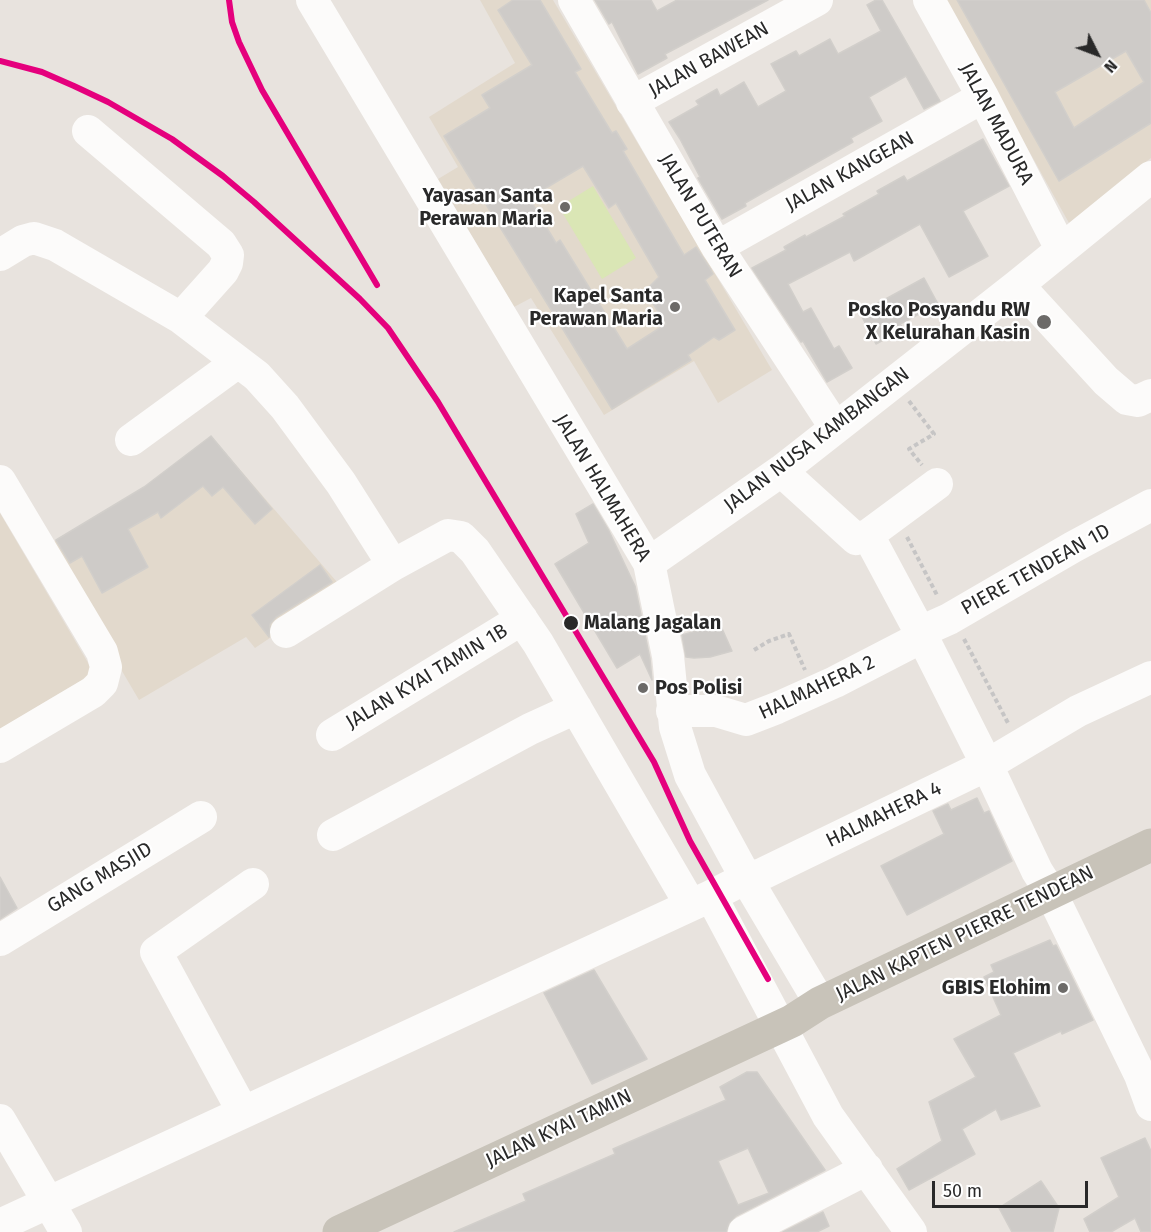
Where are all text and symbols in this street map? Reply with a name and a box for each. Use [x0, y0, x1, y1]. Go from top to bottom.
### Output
street label: JALAN BAWEAN [645, 17, 773, 103]
north arrow [1067, 24, 1127, 84]
text: N [1100, 56, 1121, 77]
street label: JALAN MADURA [954, 59, 1038, 189]
street label: JALAN KANGEAN [782, 127, 918, 217]
street label: JALAN PUTERAN [653, 149, 747, 283]
place label: Yayasan Santa Perawan Maria [419, 184, 553, 231]
marker: Yayasan Santa Perawan Maria [558, 200, 572, 214]
place label: Kapel Santa Perawan Maria [529, 284, 663, 331]
place label: Posko Posyandu RW X Kelurahan Kasin [848, 298, 1030, 345]
marker: Kapel Santa Perawan Maria [668, 300, 682, 314]
marker: Posko Posyandu RW X Kelurahan Kasin [1035, 313, 1053, 331]
street label: JALAN NUSA KAMBANGAN [720, 362, 914, 518]
street label: JALAN HALMAHERA [549, 410, 655, 566]
street label: PIERE TENDEAN 1D [957, 519, 1115, 621]
place label: Malang Jagalan [584, 611, 721, 635]
marker: Malang Jagalan [562, 614, 580, 632]
street label: JALAN KYAI TAMIN 1B [342, 619, 512, 735]
street label: HALMAHERA 2 [755, 651, 879, 725]
place label: Pos Polisi [655, 676, 742, 700]
marker: Pos Polisi [636, 681, 650, 695]
street label: HALMAHERA 4 [822, 777, 946, 853]
street label: GANG MASJID [43, 837, 157, 919]
street label: JALAN KAPTEN PIERRE TENDEAN [832, 861, 1098, 1007]
place label: GBIS Elohim [942, 976, 1051, 1000]
marker: GBIS Elohim [1056, 981, 1070, 995]
street label: JALAN KYAI TAMIN [482, 1085, 636, 1173]
scale bar [935, 1169, 1091, 1207]
text: 50 m [943, 1180, 982, 1202]

